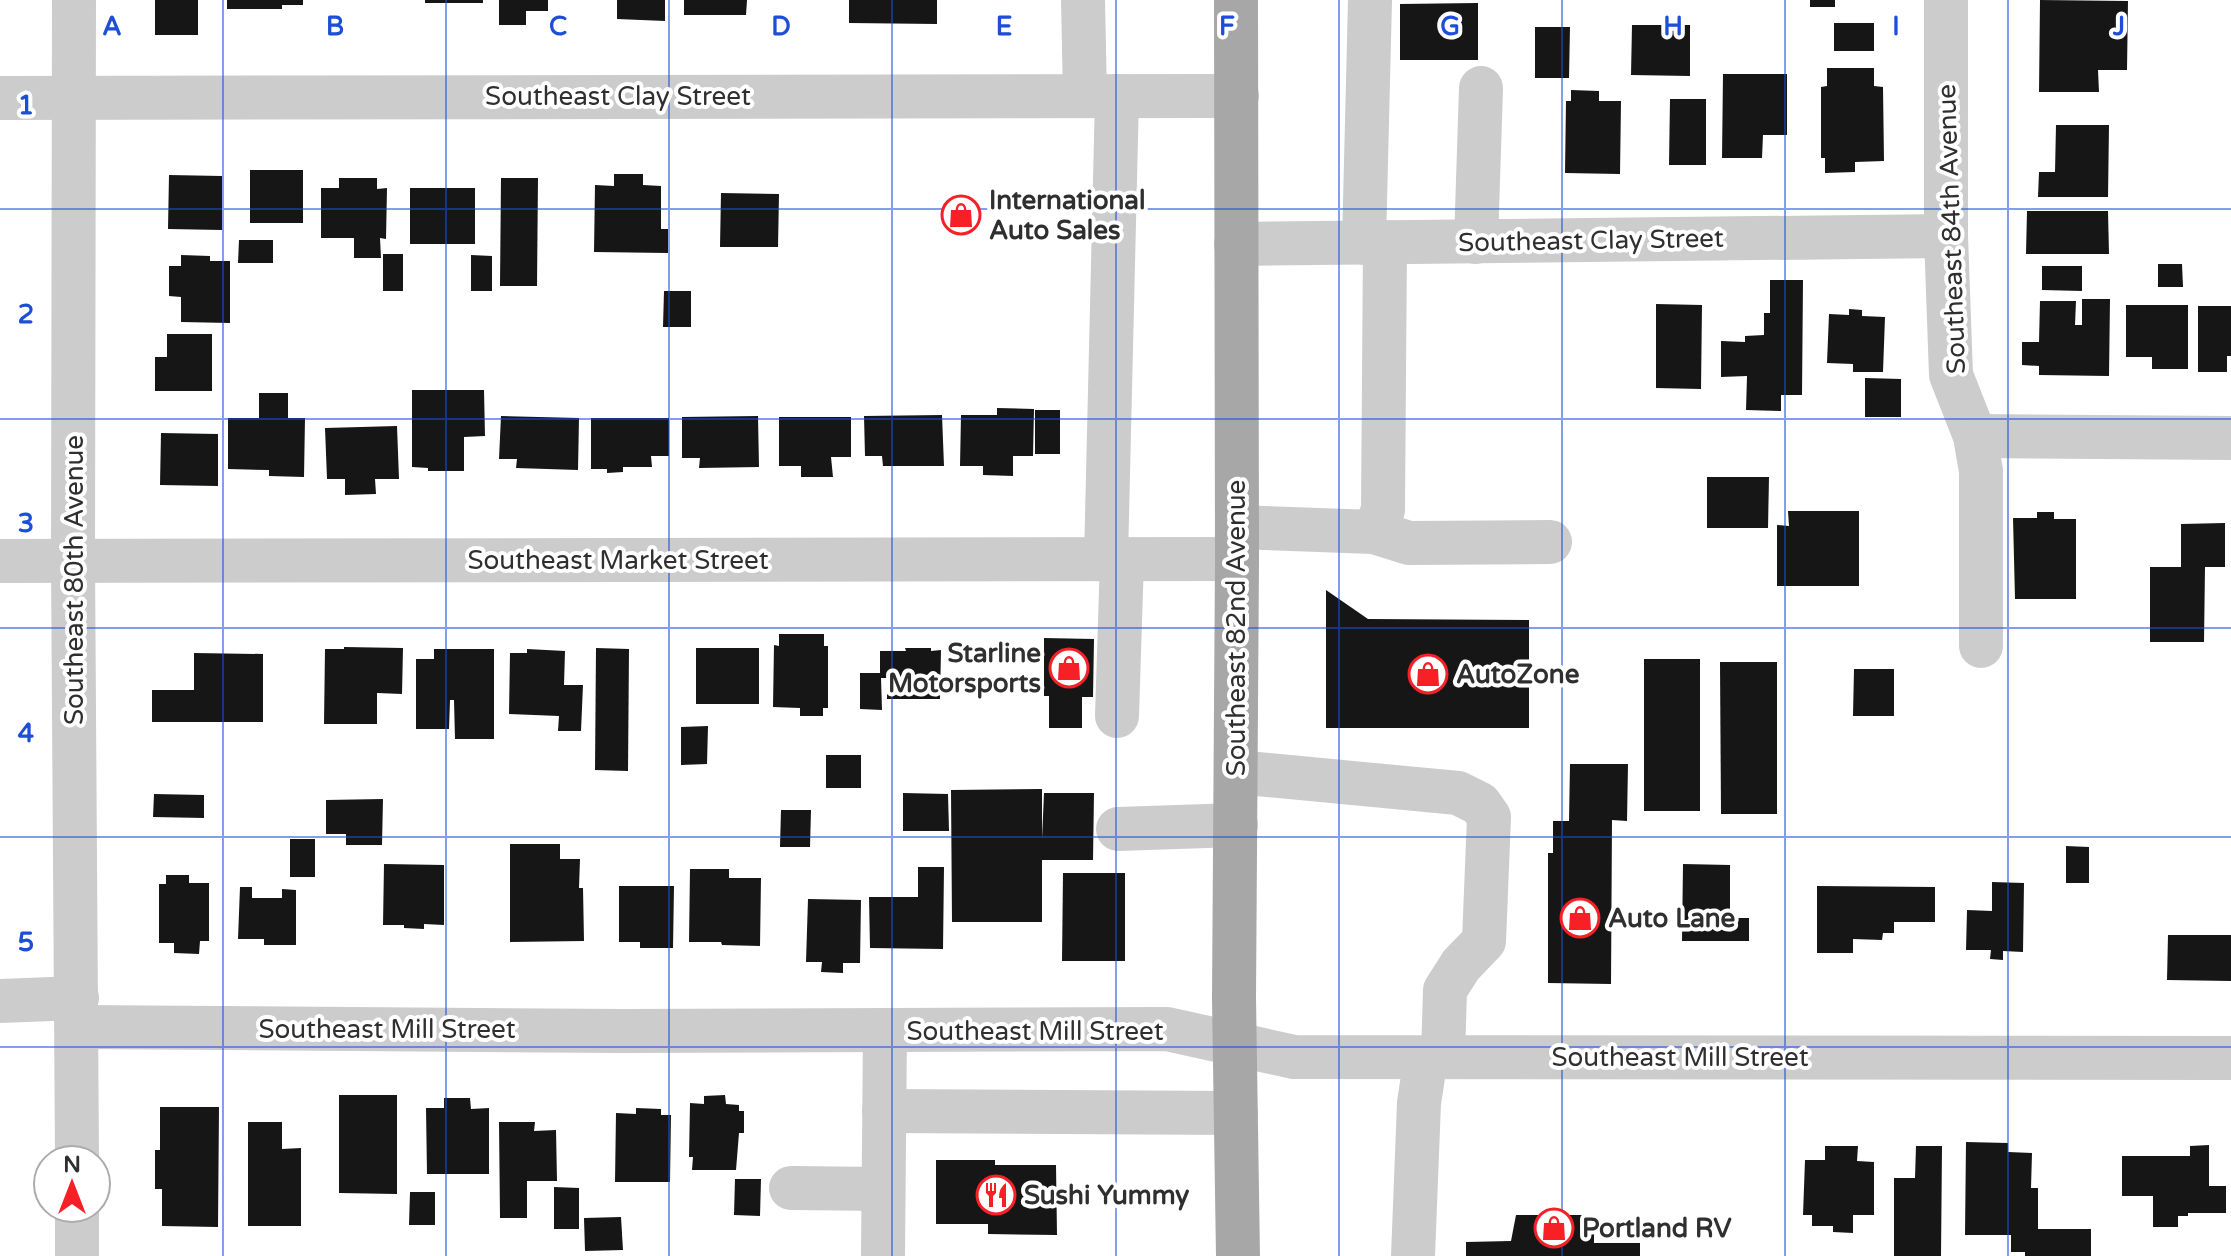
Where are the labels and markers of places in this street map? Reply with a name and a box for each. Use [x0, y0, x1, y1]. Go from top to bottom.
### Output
place label: International Auto Sales [989, 185, 1145, 246]
shop icon: International Auto Sales [940, 194, 982, 236]
place label: Starline Motorsports [888, 638, 1041, 699]
shop icon: Starline Motorsports [1048, 647, 1090, 689]
shop icon: AutoZone [1407, 653, 1449, 695]
place label: AutoZone [1456, 659, 1580, 690]
shop icon: Auto Lane [1559, 897, 1601, 939]
place label: Auto Lane [1608, 903, 1736, 934]
restaurant icon: Sushi Yummy [975, 1174, 1017, 1216]
place label: Sushi Yummy [1024, 1180, 1189, 1211]
shop icon: Portland RV [1533, 1207, 1575, 1249]
place label: Portland RV [1582, 1213, 1731, 1244]

